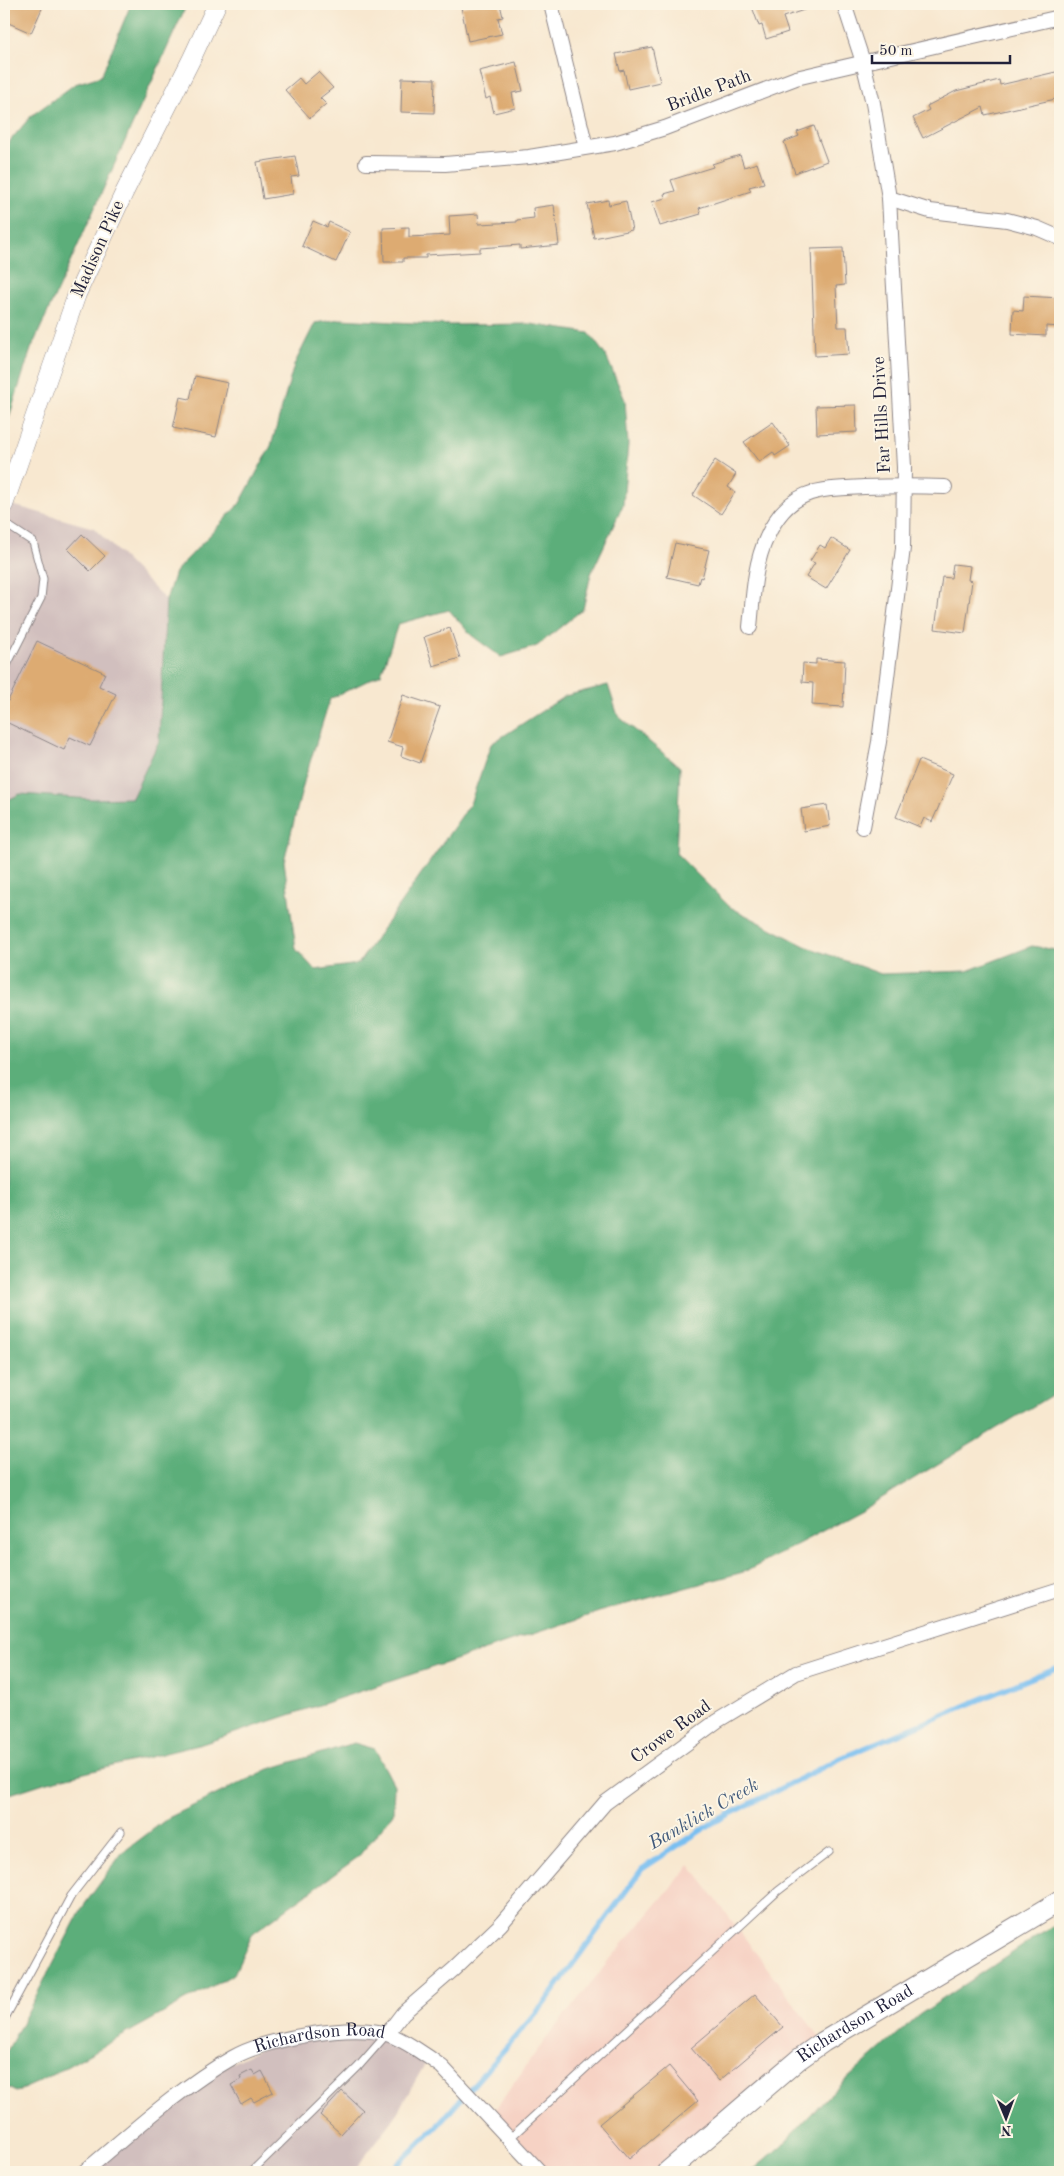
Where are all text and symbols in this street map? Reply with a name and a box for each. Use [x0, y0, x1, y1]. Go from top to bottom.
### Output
scale bar [872, 32, 1009, 64]
text: 50 m [879, 44, 913, 59]
street label: Bridle Path [664, 67, 754, 115]
street label: Madison Pike [69, 198, 127, 300]
street label: Far Hills Drive [870, 356, 894, 474]
street label: Crowe Road [627, 1697, 715, 1767]
water label: Banklick Creek [645, 1776, 762, 1855]
street label: Richardson Road [794, 1981, 916, 2066]
street label: Richardson Road [252, 2021, 387, 2057]
north arrow [982, 2094, 1032, 2144]
text: N [1000, 2123, 1012, 2137]

